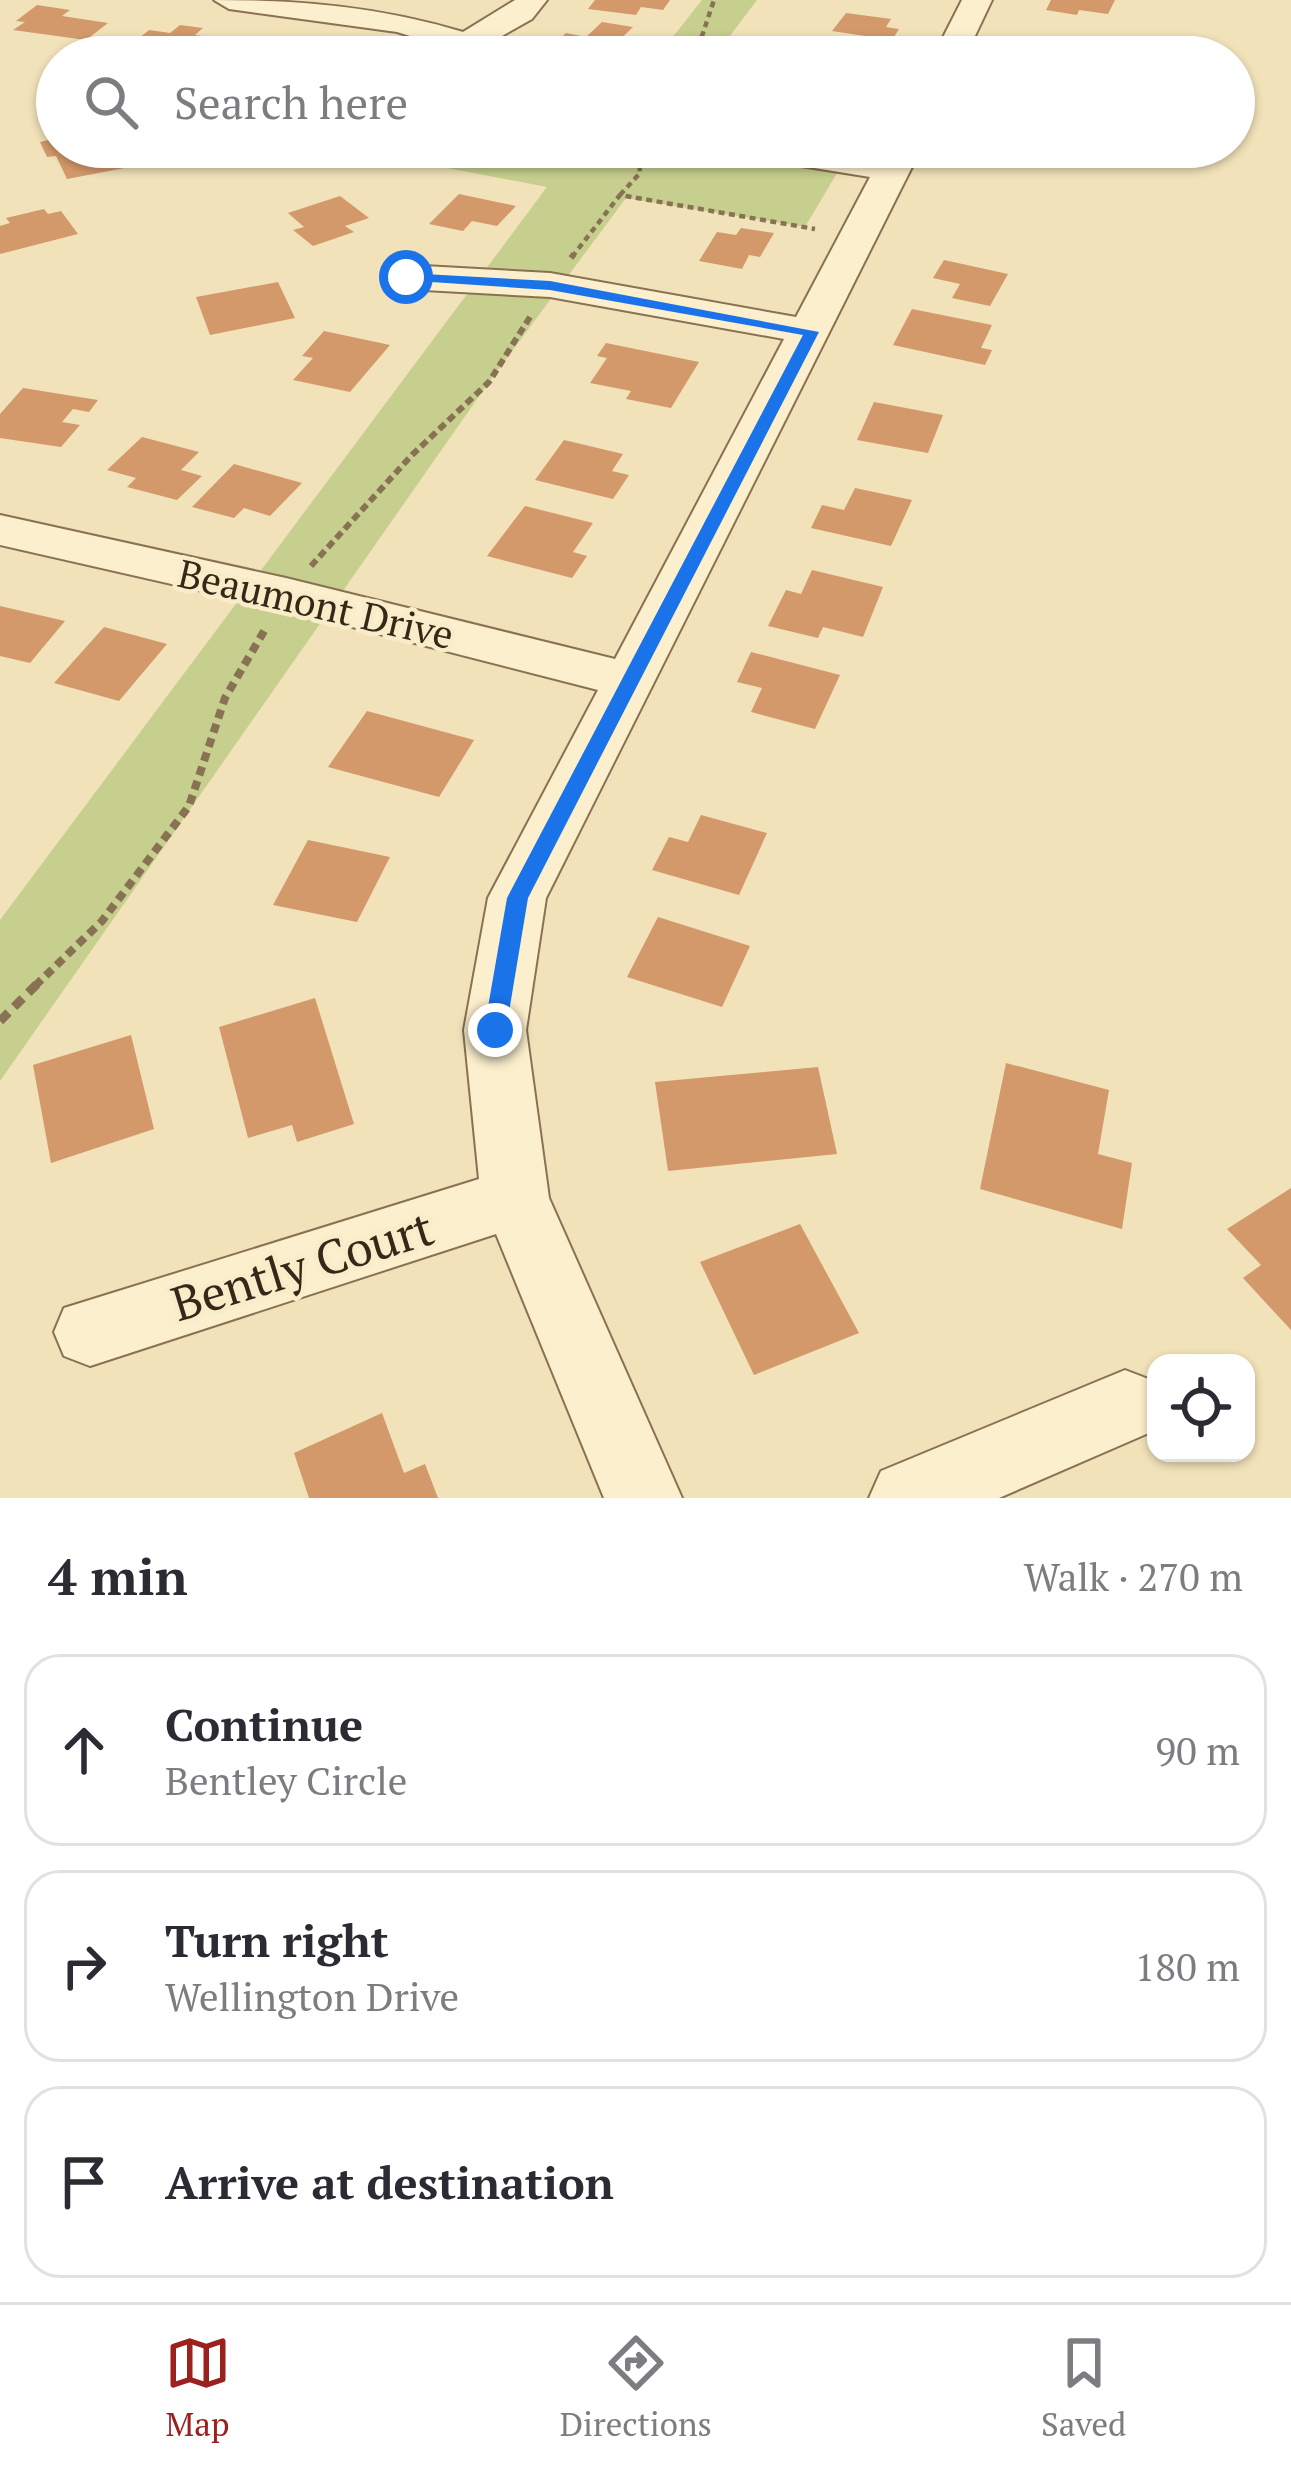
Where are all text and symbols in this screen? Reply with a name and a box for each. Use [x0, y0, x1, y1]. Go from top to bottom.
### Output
search box [36, 36, 1255, 168]
icon: search [78, 69, 144, 135]
text: Search here [174, 72, 408, 132]
route start [379, 250, 433, 304]
street label: Beaumont Drive [173, 546, 459, 660]
route end [468, 1003, 522, 1057]
street label: Bently Court [163, 1195, 441, 1335]
map controls [1147, 1354, 1255, 1462]
button: locate [1147, 1354, 1255, 1462]
text: 4 min [48, 1542, 188, 1610]
text: Walk · 270 m [1024, 1550, 1243, 1602]
text: Continue [165, 1694, 363, 1754]
icon: ahead [51, 1717, 117, 1783]
text: 90 m [1155, 1724, 1240, 1776]
text: Bentley Circle [165, 1754, 407, 1806]
text: Turn right [165, 1910, 389, 1970]
icon: right [51, 1933, 117, 1999]
text: 180 m [1135, 1940, 1240, 1992]
text: Wellington Drive [165, 1970, 459, 2022]
icon: arrive [51, 2149, 117, 2215]
text: Arrive at destination [165, 2152, 614, 2212]
tab: Map [165, 2330, 231, 2445]
tab: Directions [560, 2330, 712, 2445]
tab: Saved [1041, 2330, 1126, 2445]

